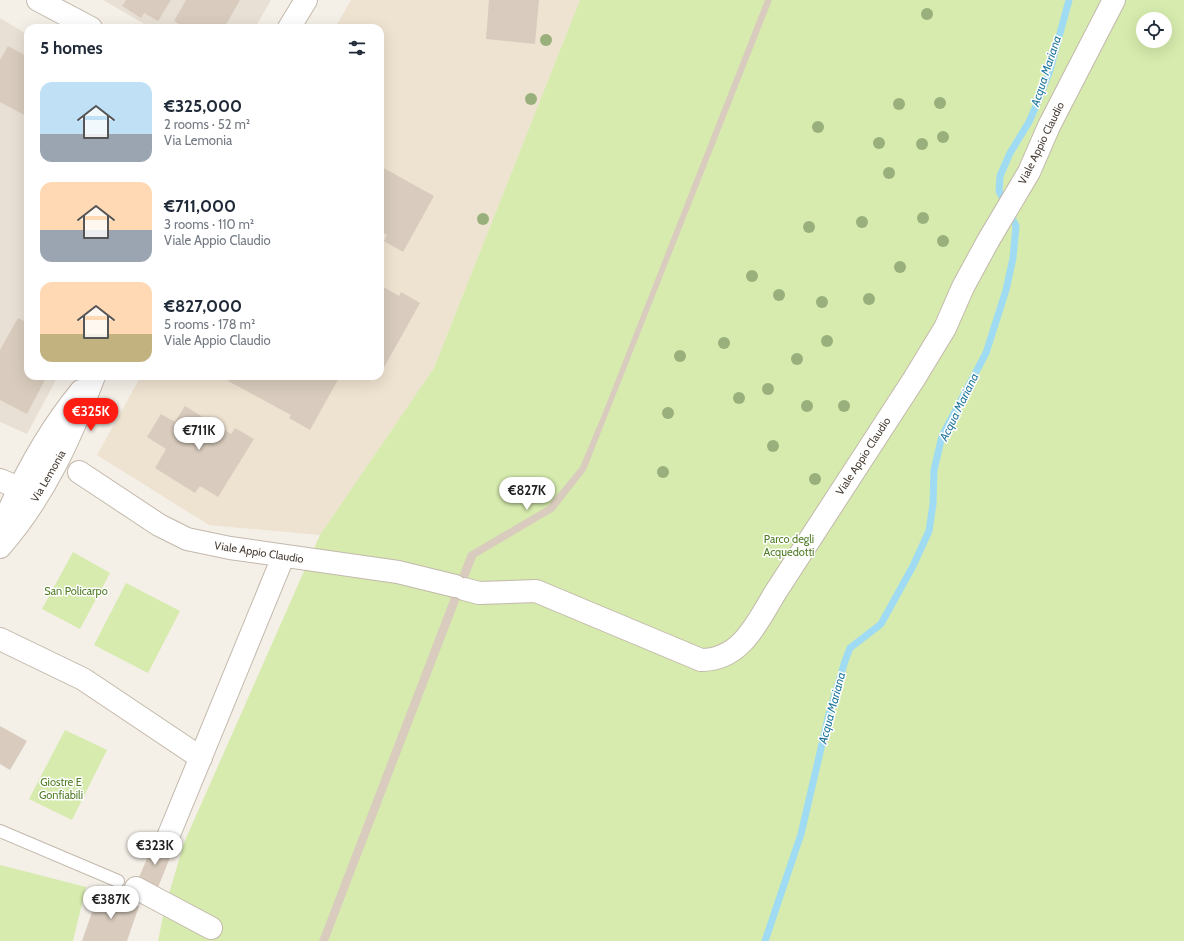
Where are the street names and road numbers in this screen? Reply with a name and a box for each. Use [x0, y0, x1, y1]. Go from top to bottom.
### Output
street label: Viale Appio Claudio [1015, 99, 1067, 187]
street label: Viale Appio Claudio [833, 414, 893, 498]
street label: Via Lemonia [27, 447, 69, 505]
street label: Viale Appio Claudio [213, 538, 305, 566]

